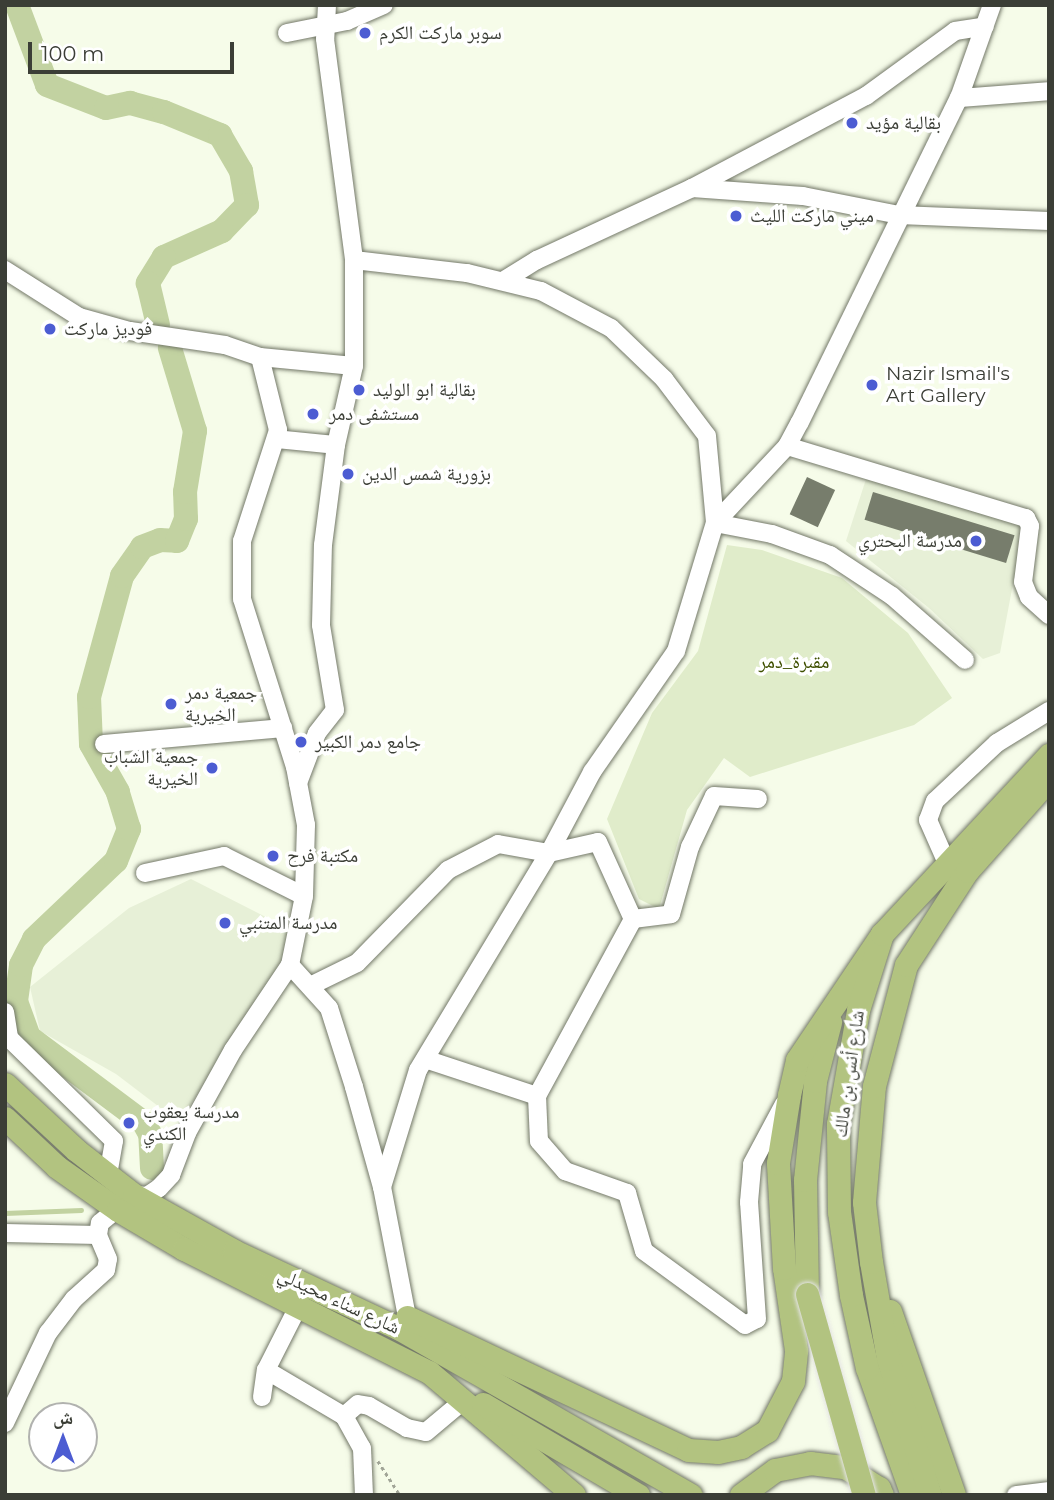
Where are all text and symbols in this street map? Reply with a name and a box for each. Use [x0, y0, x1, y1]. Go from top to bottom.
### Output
place label: سوبر ماركت الكرم [379, 22, 502, 44]
marker: سوبر ماركت الكرم [357, 25, 373, 41]
scale bar [32, 28, 238, 72]
text: 100 m [41, 41, 104, 66]
place label: بقالية مؤيد [866, 112, 941, 134]
marker: بقالية مؤيد [844, 115, 860, 131]
place label: ميني ماركت الليث [750, 205, 874, 227]
marker: ميني ماركت الليث [728, 208, 744, 224]
place label: فوديز ماركت [64, 318, 152, 340]
marker: فوديز ماركت [42, 321, 58, 337]
place label: Nazir Ismail's Art Gallery [886, 363, 1010, 407]
marker: Nazir Ismail's Art Gallery [864, 377, 880, 393]
place label: بقالية ابو الوليد [373, 379, 476, 401]
marker: بقالية ابو الوليد [351, 382, 367, 398]
place label: مستشفى دمر [329, 403, 419, 425]
marker: مستشفى دمر [303, 404, 323, 424]
place label: بزورية شمس الدين [362, 463, 491, 485]
marker: بزورية شمس الدين [340, 466, 356, 482]
place label: مدرسة البحتري [858, 530, 962, 552]
marker: مدرسة البحتري [968, 533, 984, 549]
park label: مقبرة_دمر [759, 651, 829, 673]
place label: جمعية دمر الخيرية [185, 682, 257, 726]
marker: جمعية دمر الخيرية [163, 696, 179, 712]
place label: جامع دمر الكبير [315, 731, 421, 753]
marker: جامع دمر الكبير [293, 734, 309, 750]
place label: جمعية الشباب الخيرية [104, 746, 198, 790]
marker: جمعية الشباب الخيرية [204, 760, 220, 776]
place label: مكتبة فرح [287, 845, 358, 867]
marker: مكتبة فرح [265, 848, 281, 864]
place label: مدرسة المتنبي [239, 912, 337, 934]
marker: مدرسة المتنبي [217, 915, 233, 931]
street label: شارع أنس بن مالك [829, 1009, 869, 1139]
place label: مدرسة يعقوب الكندي [143, 1101, 239, 1145]
marker: مدرسة يعقوب الكندي [121, 1115, 137, 1131]
street label: شارع سناء محيدلي [275, 1263, 403, 1339]
north arrow [28, 1402, 98, 1472]
text: ش [53, 1406, 73, 1429]

